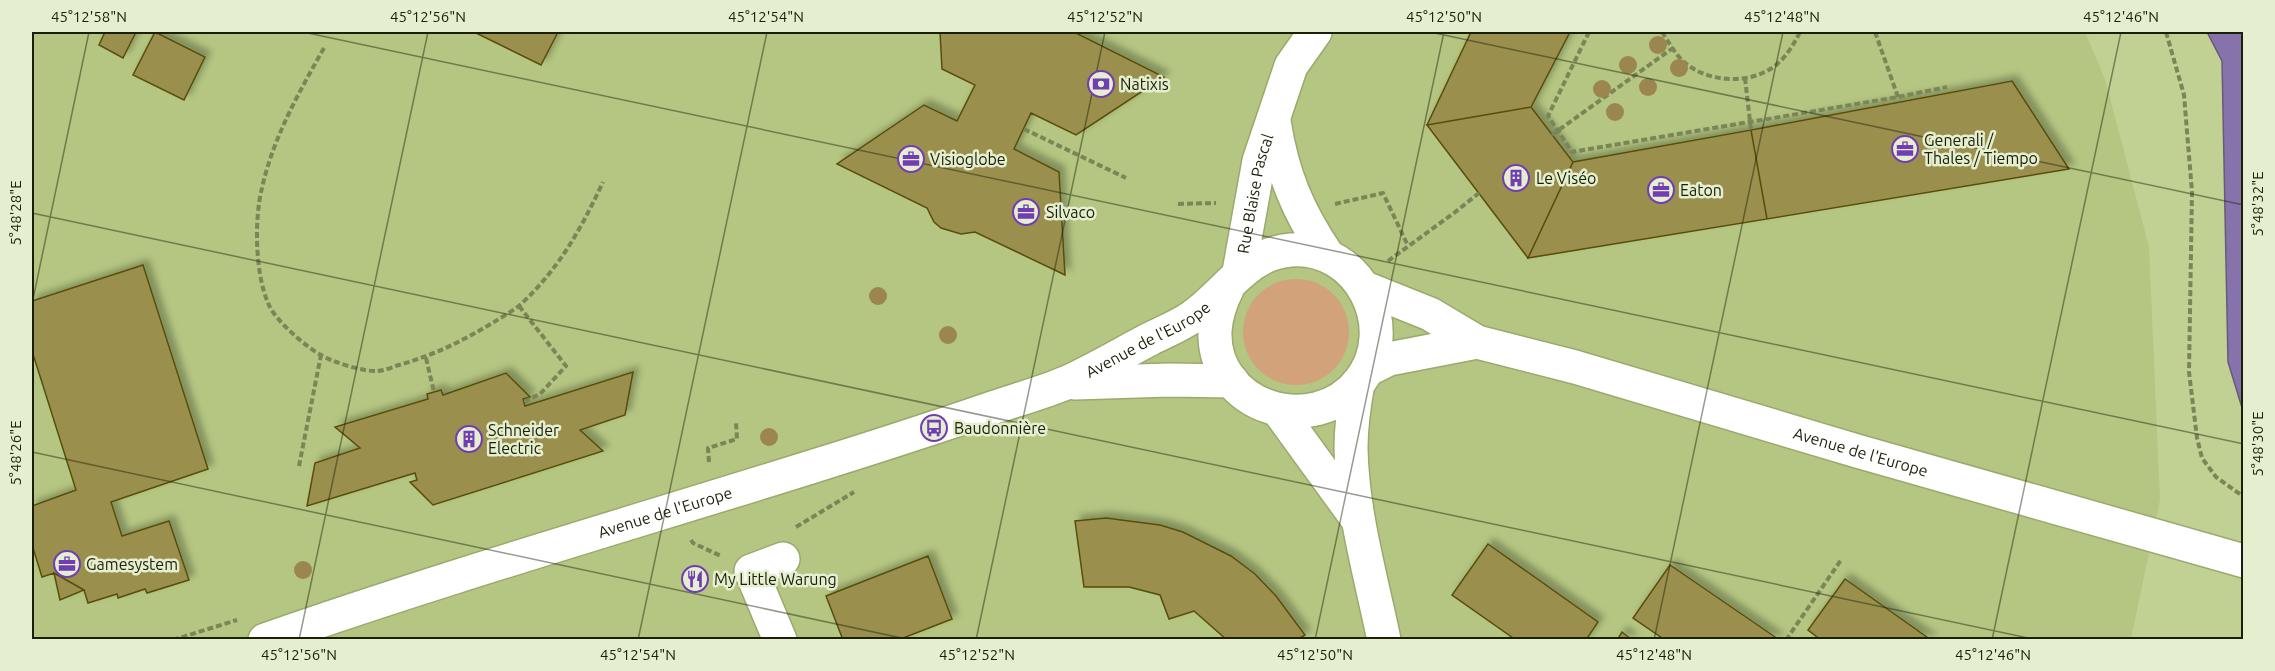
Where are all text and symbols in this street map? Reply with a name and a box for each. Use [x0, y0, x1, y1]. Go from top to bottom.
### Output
text: 45°12'58"N [51, 8, 127, 25]
text: 45°12'56"N [390, 8, 466, 25]
text: 45°12'54"N [728, 8, 804, 25]
text: 45°12'52"N [1067, 8, 1143, 25]
text: 45°12'50"N [1406, 8, 1482, 25]
text: 45°12'48"N [1744, 8, 1820, 25]
text: 45°12'46"N [2083, 8, 2159, 25]
bank icon: Natixis [1086, 69, 1116, 99]
place label: Natixis [1120, 75, 1169, 93]
street label: Rue Blaise Pascal [1234, 131, 1277, 255]
place label: Generali / Thales / Tiempo [1924, 131, 2038, 167]
office icon: Generali / Thales / Tiempo [1890, 134, 1920, 164]
office icon: Visioglobe [896, 144, 926, 174]
place label: Visioglobe [930, 150, 1006, 168]
building icon: Le Viséo [1501, 163, 1531, 193]
place label: Le Viséo [1536, 169, 1596, 187]
text: 5°48'32"E [2249, 171, 2266, 237]
office icon: Eaton [1646, 175, 1676, 205]
text: 5°48'28"E [7, 180, 24, 246]
place label: Eaton [1680, 181, 1722, 199]
office icon: Silvaco [1011, 197, 1041, 227]
place label: Silvaco [1046, 203, 1095, 221]
street label: Avenue de l'Europe [1083, 298, 1214, 381]
text: 5°48'30"E [2249, 411, 2266, 477]
bus stop icon: Baudonnière [919, 413, 949, 443]
place label: Baudonnière [954, 419, 1046, 437]
text: 5°48'26"E [7, 420, 24, 486]
place label: Schneider Electric [488, 421, 559, 457]
building icon: Schneider Electric [454, 424, 484, 454]
street label: Avenue de l'Europe [1791, 424, 1930, 480]
street label: Avenue de l'Europe [596, 483, 734, 541]
office icon: Gamesystem [52, 549, 82, 579]
place label: Gamesystem [86, 555, 178, 573]
restaurant icon: My Little Warung [680, 564, 710, 594]
place label: My Little Warung [714, 570, 837, 588]
text: 45°12'56"N [261, 646, 337, 663]
text: 45°12'54"N [600, 646, 676, 663]
text: 45°12'52"N [939, 646, 1015, 663]
text: 45°12'50"N [1277, 646, 1353, 663]
text: 45°12'48"N [1616, 646, 1692, 663]
text: 45°12'46"N [1955, 646, 2031, 663]

